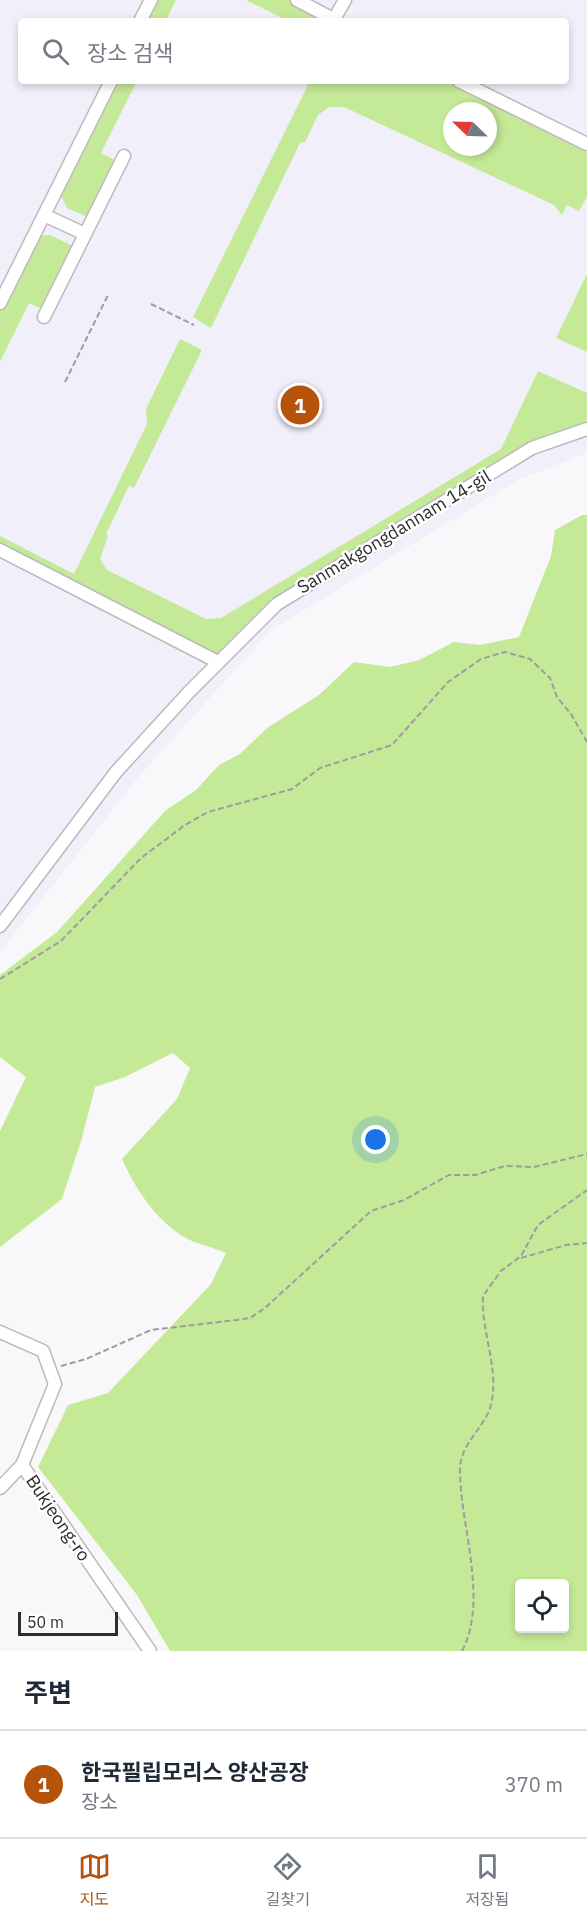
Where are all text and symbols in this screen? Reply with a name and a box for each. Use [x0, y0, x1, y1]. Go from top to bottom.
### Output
search box [18, 18, 569, 84]
icon: search [39, 35, 72, 68]
text: 장소 검색 [87, 38, 173, 67]
north arrow [443, 102, 497, 156]
pin: 1 [280, 382, 320, 428]
street label: Sanmakgongdannam 14-gil [293, 465, 495, 599]
your location [361, 1125, 390, 1154]
street label: Bukjeong-ro [21, 1470, 96, 1565]
map controls [515, 1579, 569, 1633]
button: locate [515, 1579, 569, 1633]
scale bar [18, 1609, 118, 1636]
text: 50 m [27, 1612, 64, 1632]
text: 주변 [24, 1675, 72, 1709]
text: 한국필립모리스 양산공장 [81, 1757, 309, 1786]
text: 1 [38, 1771, 50, 1798]
text: 370 m [505, 1771, 563, 1798]
text: 장소 [81, 1788, 118, 1815]
tab: 지도 [78, 1850, 111, 1910]
tab: 길찾기 [266, 1850, 310, 1910]
tab: 저장됨 [465, 1850, 509, 1910]

